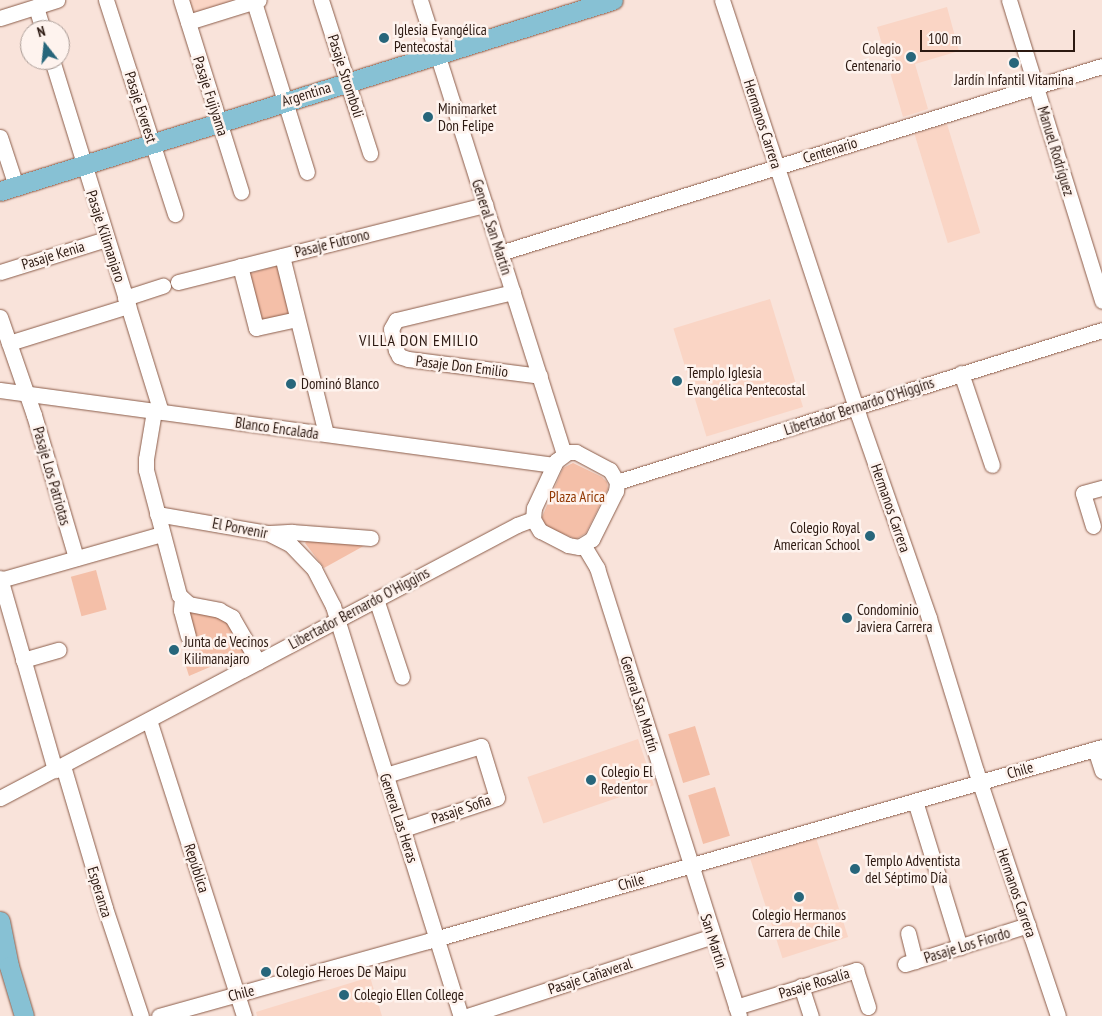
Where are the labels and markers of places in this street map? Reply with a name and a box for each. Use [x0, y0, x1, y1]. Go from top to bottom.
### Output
place label: Iglesia Evangélica Pentecostal [394, 20, 487, 55]
marker: Iglesia Evangélica Pentecostal [378, 32, 390, 44]
place label: Colegio Centenario [845, 39, 901, 74]
marker: Colegio Centenario [905, 51, 917, 63]
marker: Jardín Infantil Vitamina [1008, 57, 1020, 69]
place label: Jardín Infantil Vitamina [954, 71, 1074, 89]
place label: Minimarket Don Felipe [438, 99, 497, 134]
marker: Minimarket Don Felipe [422, 111, 434, 123]
place label: Templo Iglesia Evangélica Pentecostal [687, 363, 805, 398]
place label: Dominó Blanco [301, 375, 379, 393]
marker: Templo Iglesia Evangélica Pentecostal [671, 375, 683, 387]
marker: Dominó Blanco [285, 378, 297, 390]
place label: Colegio Royal American School [774, 518, 860, 553]
marker: Colegio Royal American School [864, 530, 876, 542]
place label: Condominio Javiera Carrera [857, 600, 932, 635]
marker: Condominio Javiera Carrera [841, 612, 853, 624]
place label: Junta de Vecinos Kilimanajaro [184, 632, 269, 667]
marker: Junta de Vecinos Kilimanajaro [168, 644, 180, 656]
place label: Colegio El Redentor [601, 762, 653, 797]
marker: Colegio El Redentor [585, 774, 597, 786]
place label: Templo Adventista del Séptimo Día [865, 851, 961, 886]
marker: Templo Adventista del Séptimo Día [849, 863, 861, 875]
marker: Colegio Hermanos Carrera de Chile [793, 891, 805, 903]
place label: Colegio Hermanos Carrera de Chile [752, 905, 846, 940]
place label: Colegio Heroes De Maipu [276, 963, 406, 981]
marker: Colegio Heroes De Maipu [260, 966, 272, 978]
place label: Colegio Ellen College [354, 986, 464, 1004]
marker: Colegio Ellen College [338, 989, 350, 1001]

